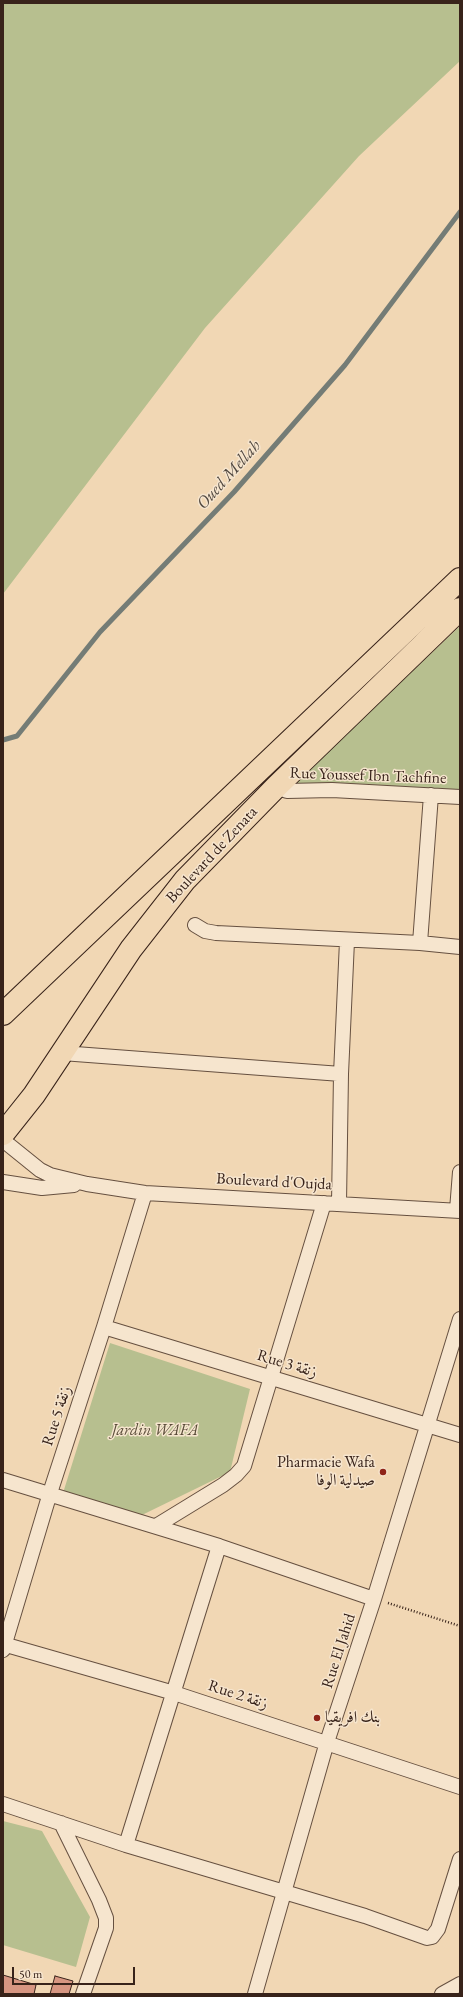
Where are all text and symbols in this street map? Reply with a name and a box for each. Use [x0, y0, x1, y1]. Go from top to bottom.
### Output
water label: Oued Mellah [193, 436, 265, 514]
street label: Rue Youssef Ibn Tachfine [289, 764, 447, 788]
street label: Boulevard de Zenata [162, 803, 262, 907]
street label: Boulevard d'Oujda [216, 1169, 332, 1195]
street label: Rue 3 زنقة [255, 1346, 319, 1382]
street label: Rue 5 زنقة [38, 1384, 76, 1448]
park label: Jardin WAFA [112, 1421, 198, 1441]
place label: Pharmacie Wafa صيدلية الوفا [277, 1453, 375, 1491]
marker: Pharmacie Wafa صيدلية الوفا [378, 1467, 388, 1477]
street label: Rue El Jahid [318, 1611, 360, 1691]
street label: Rue 2 زنقة [206, 1676, 270, 1714]
place label: بنك افريقيا [325, 1708, 380, 1728]
marker: بنك افريقيا [312, 1713, 322, 1723]
scale bar [14, 1959, 137, 1985]
text: 50 m [19, 1966, 42, 1982]

